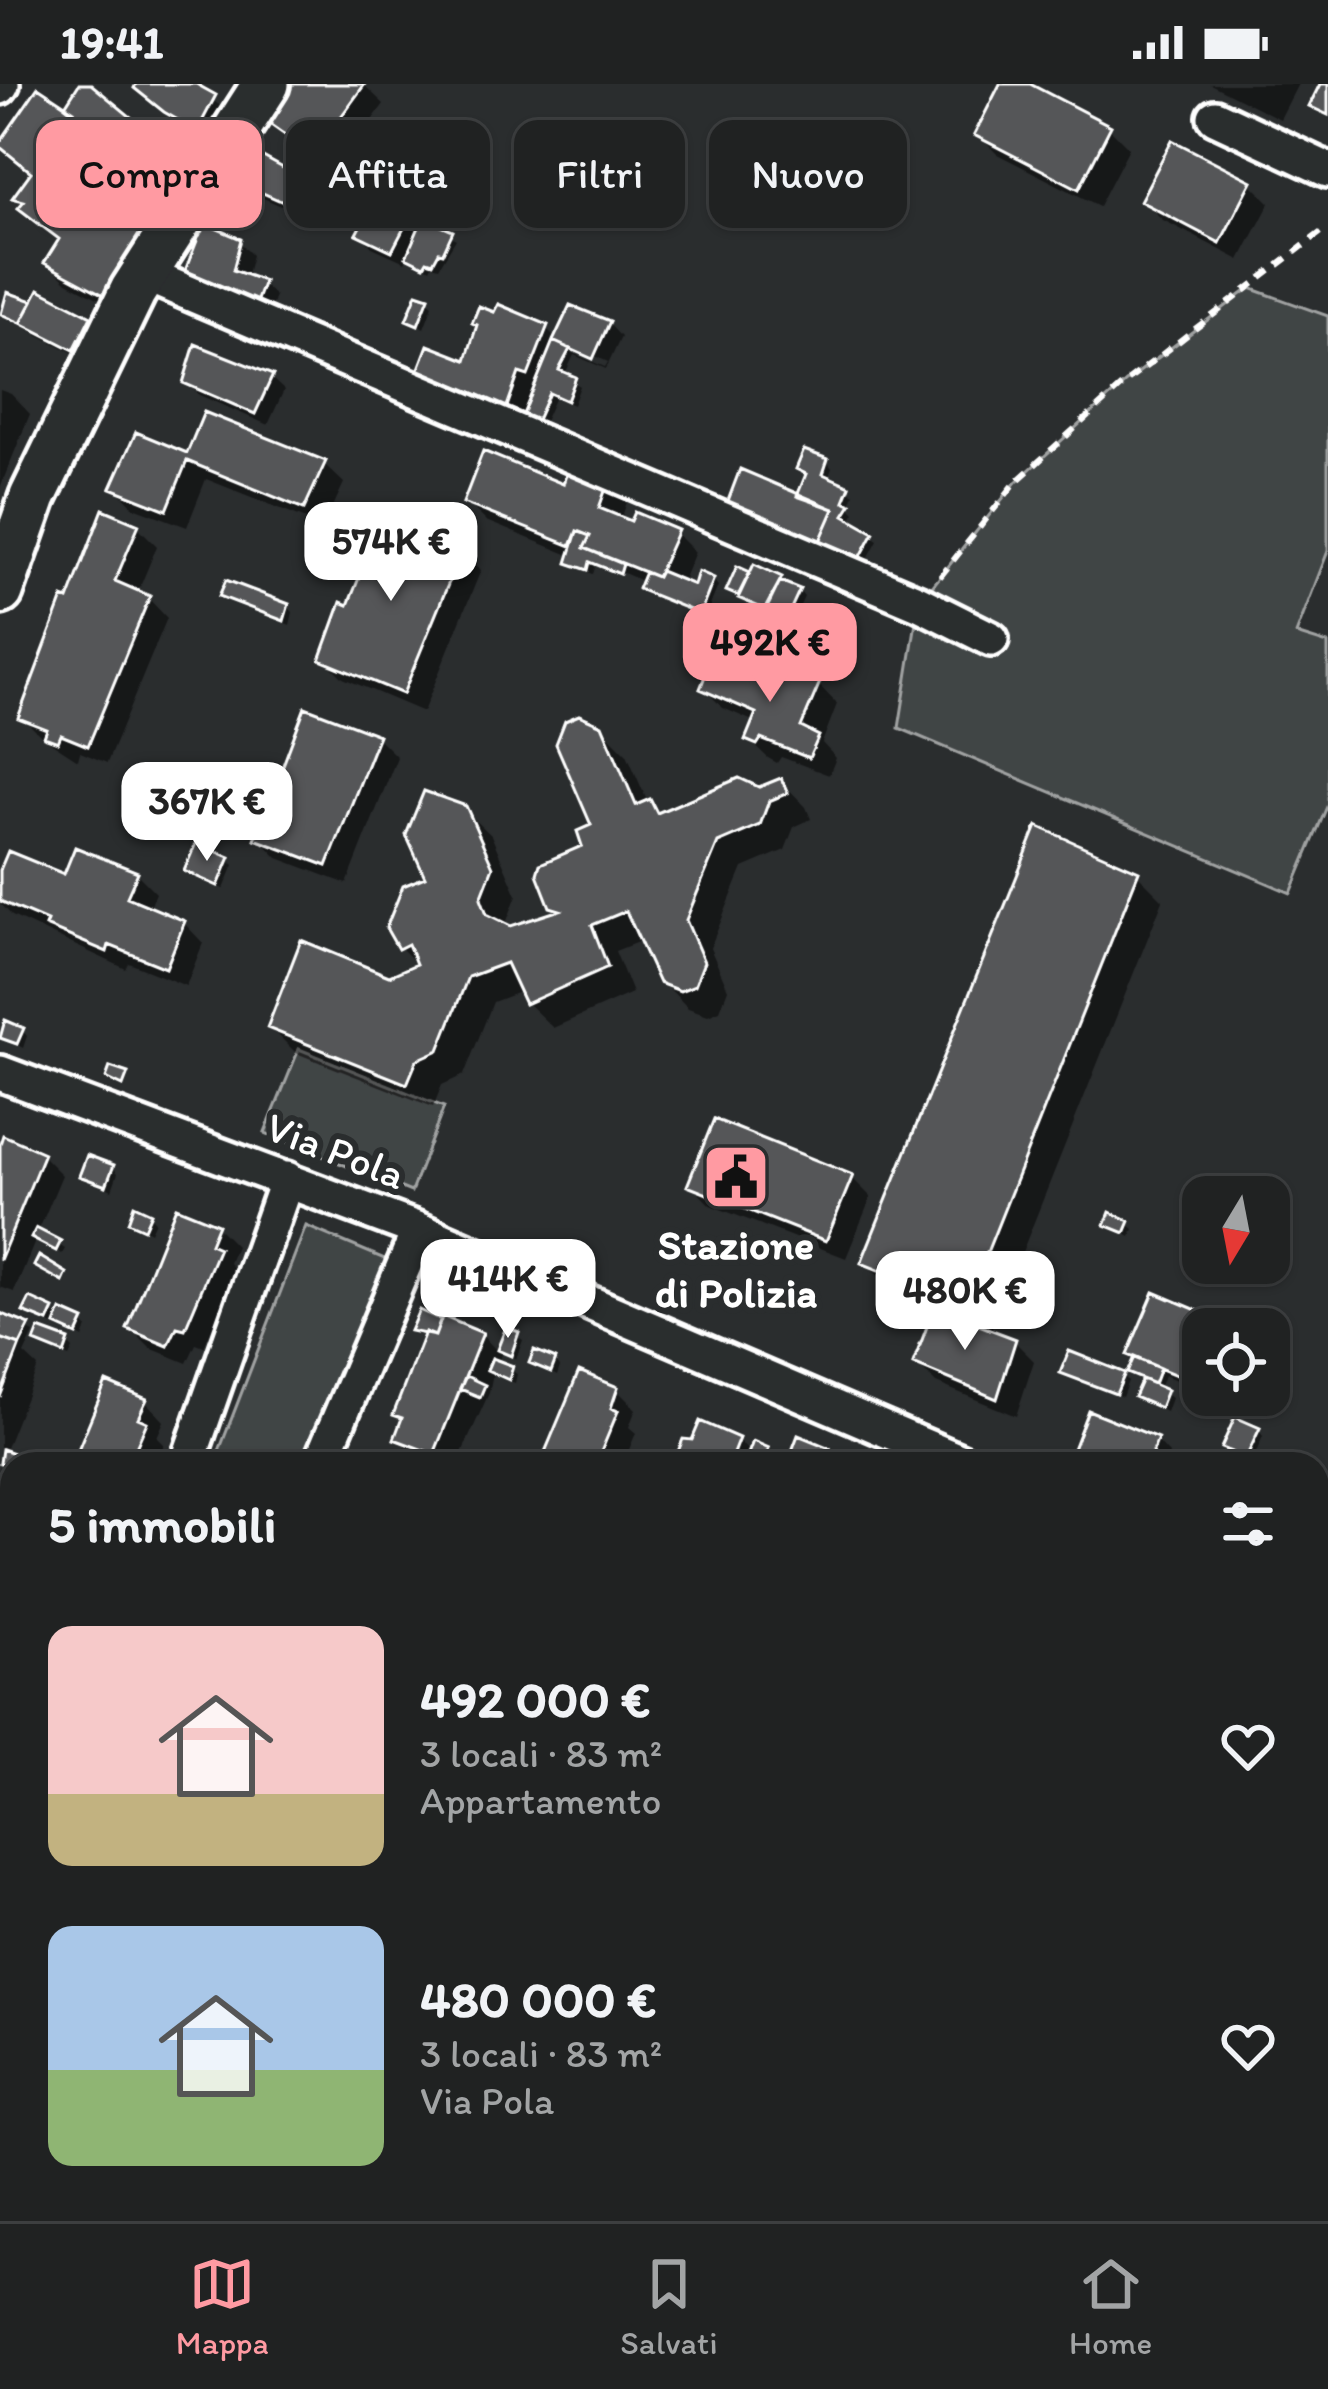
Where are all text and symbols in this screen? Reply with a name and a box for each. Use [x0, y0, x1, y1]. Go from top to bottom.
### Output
text: 19:41 [60, 15, 163, 69]
chip: Compra [36, 120, 262, 228]
chip: Affitta [286, 120, 490, 228]
chip: Filtri [514, 120, 685, 228]
chip: Nuovo [709, 120, 907, 228]
pin: 574K € [293, 502, 489, 604]
text: 574K € [331, 517, 451, 564]
pin: 492K € [672, 603, 868, 705]
text: 492K € [710, 618, 830, 665]
pin: 367K € [109, 762, 305, 864]
text: 367K € [148, 777, 266, 824]
street label: Via Pola [259, 1101, 413, 1200]
public building icon: Stazione di Polizia [701, 1142, 771, 1212]
north arrow [1182, 1176, 1290, 1284]
map controls [1182, 1176, 1290, 1416]
place label: Stazione di Polizia [655, 1219, 817, 1318]
pin: 414K € [410, 1239, 606, 1341]
pin: 480K € [867, 1251, 1063, 1353]
text: 414K € [448, 1254, 568, 1301]
text: 480K € [903, 1266, 1027, 1313]
button: locate [1182, 1308, 1290, 1416]
icon: filters [1215, 1491, 1281, 1557]
text: 5 immobili [48, 1494, 276, 1555]
text: 492 000 € [420, 1669, 650, 1730]
icon: home [144, 1674, 288, 1818]
icon: heart [1215, 1713, 1281, 1779]
text: 3 locali · 83 m² [420, 1730, 662, 1777]
text: Appartamento [420, 1777, 661, 1824]
text: 480 000 € [420, 1969, 656, 2030]
icon: home [144, 1974, 288, 2118]
icon: heart [1215, 2013, 1281, 2079]
text: 3 locali · 83 m² [420, 2030, 662, 2077]
text: Via Pola [420, 2077, 554, 2124]
tab: Mappa [176, 2251, 269, 2362]
tab: Salvati [620, 2251, 718, 2362]
tab: Home [1069, 2251, 1152, 2362]

